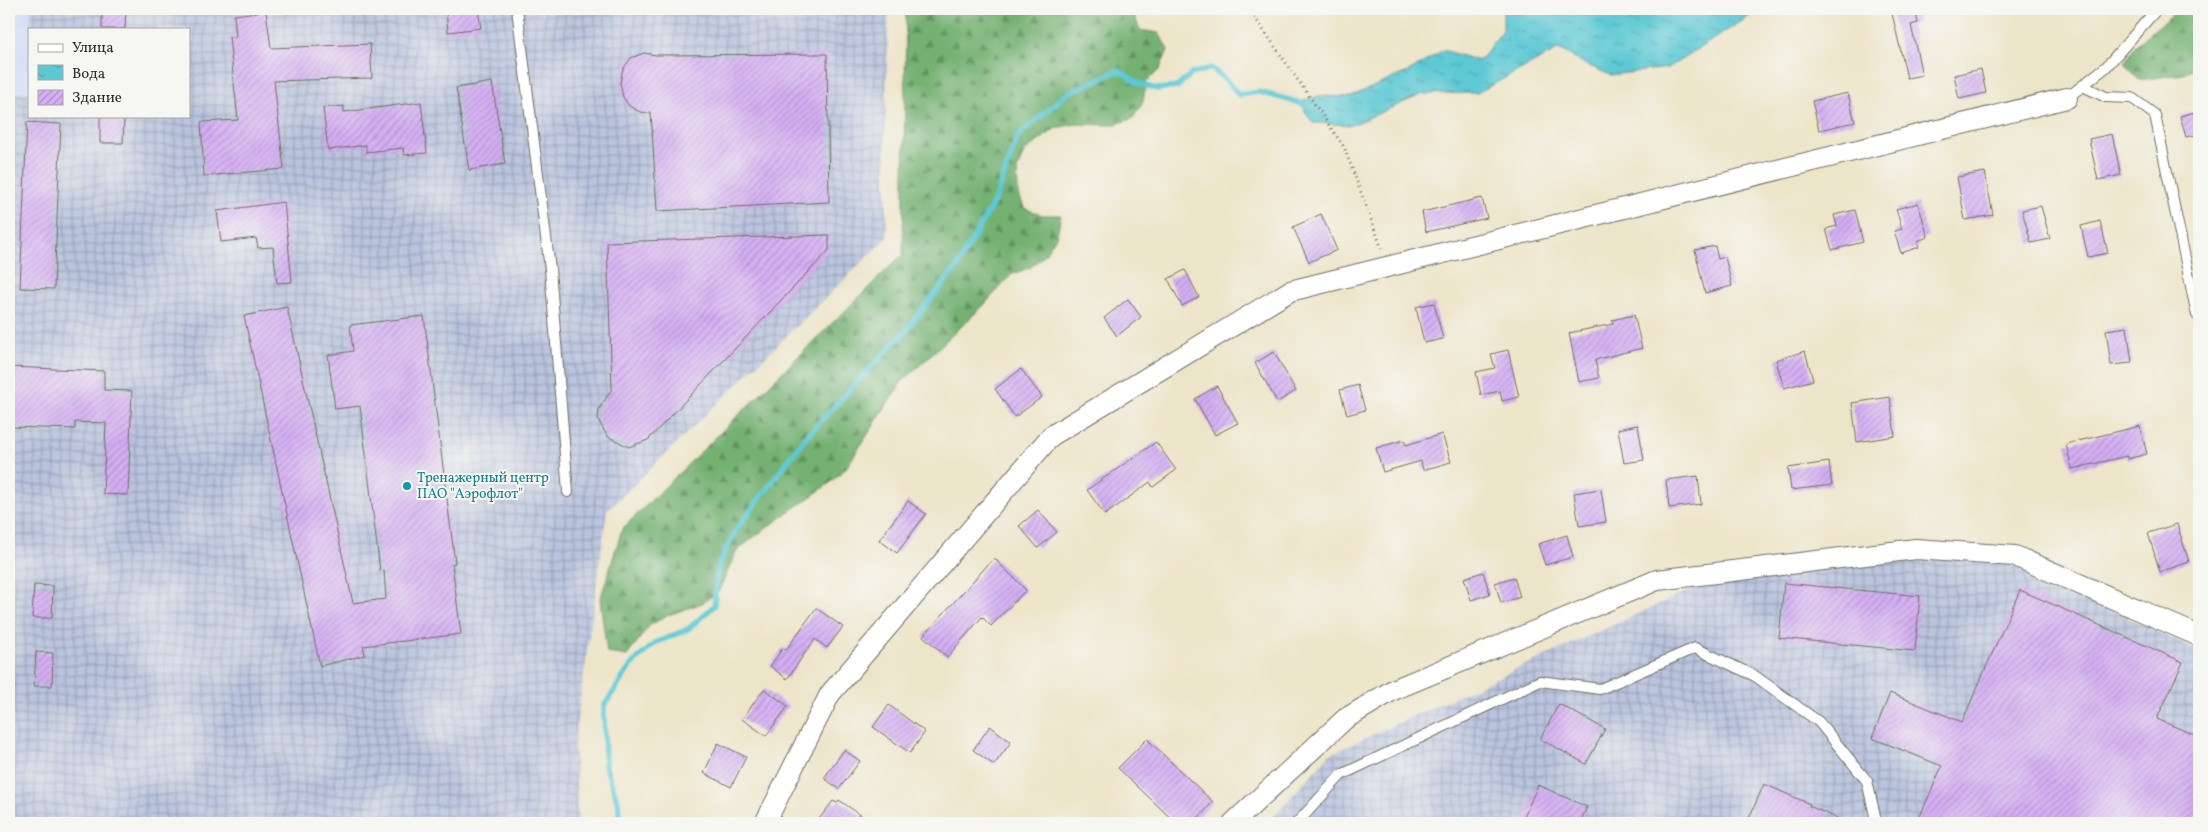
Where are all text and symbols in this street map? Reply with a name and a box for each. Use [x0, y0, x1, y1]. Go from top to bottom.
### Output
legend [28, 28, 190, 118]
text: Улица [72, 38, 114, 59]
text: Вода [72, 64, 105, 85]
text: Здание [72, 88, 122, 109]
place label: Тренажерный центр ПАО "Аэрофлот" [417, 469, 549, 504]
marker: Тренажерный центр ПАО "Аэрофлот" [401, 480, 413, 492]

